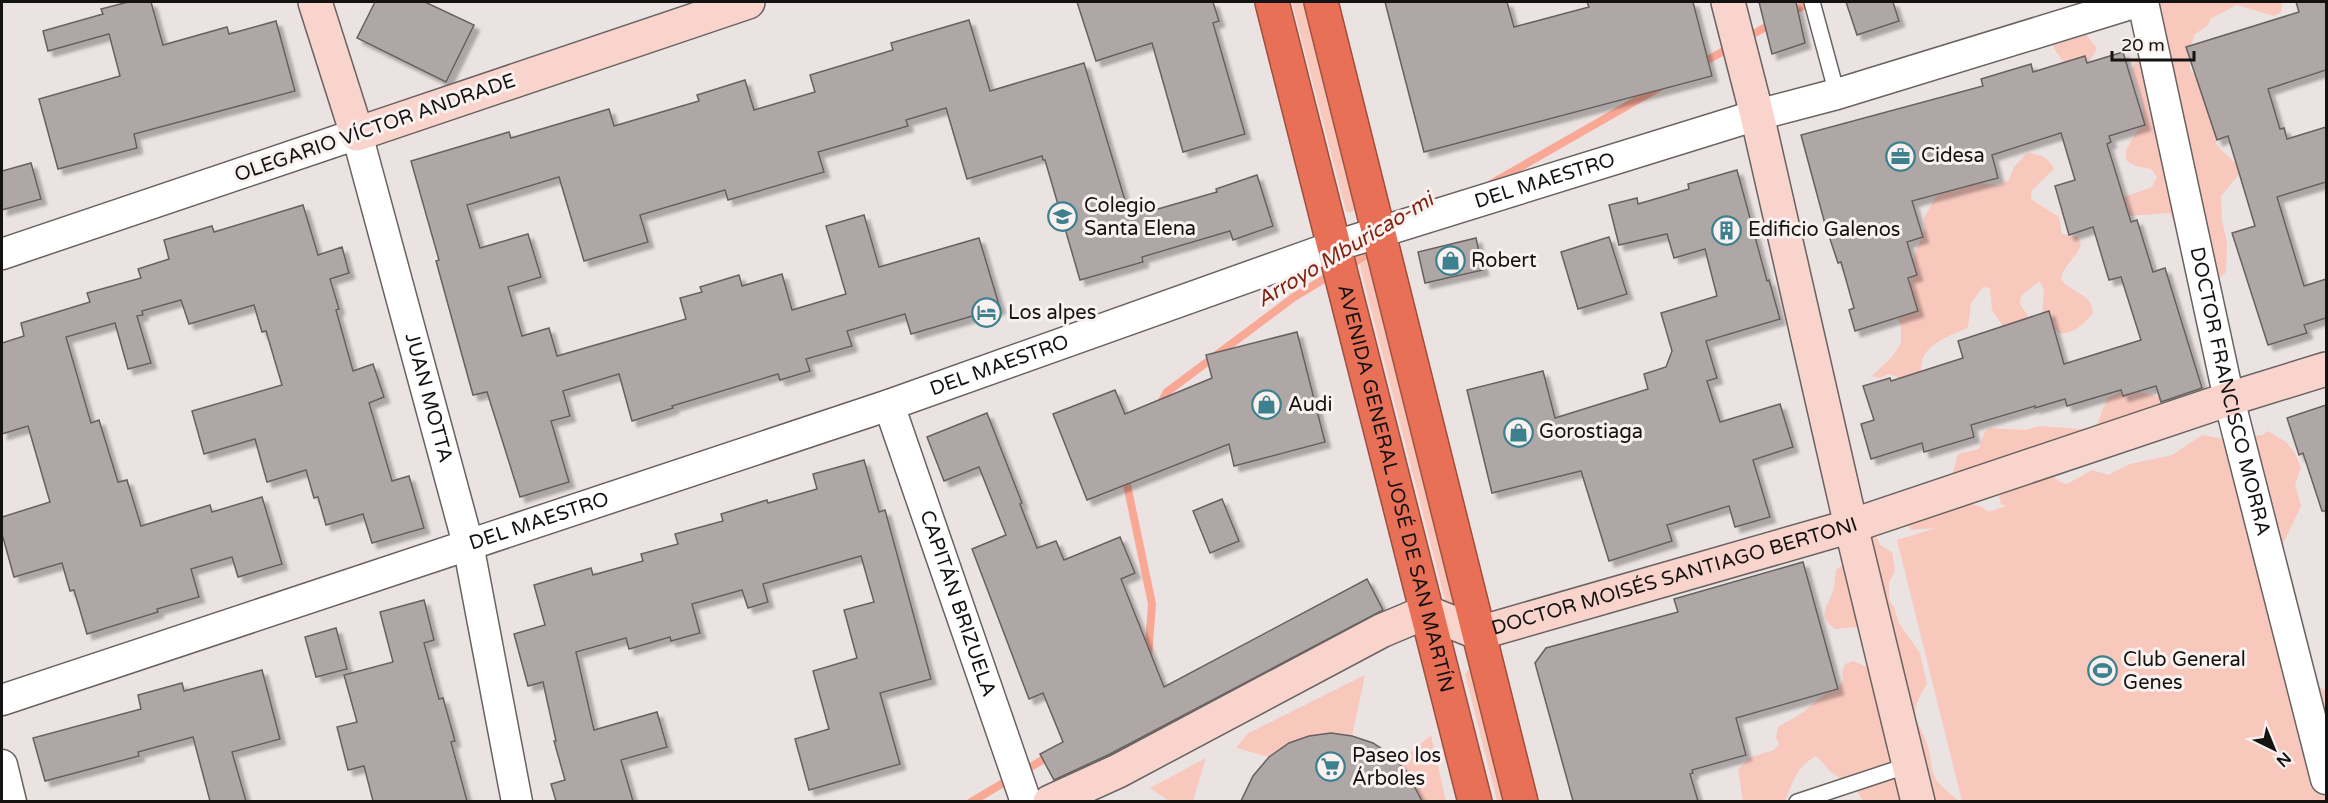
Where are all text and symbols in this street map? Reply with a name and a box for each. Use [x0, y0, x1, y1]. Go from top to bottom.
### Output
scale bar [2112, 24, 2194, 62]
text: 20 m [2121, 34, 2165, 56]
street label: OLEGARIO VÍCTOR ANDRADE [231, 68, 519, 187]
office icon: Cidesa [1884, 140, 1916, 172]
place label: Cidesa [1921, 144, 1985, 168]
street label: DEL MAESTRO [1472, 148, 1618, 214]
water label: Arroyo Mburicao-mi [1252, 186, 1440, 313]
place label: Colegio Santa Elena [1084, 194, 1196, 241]
school or university icon: Colegio Santa Elena [1047, 201, 1079, 233]
building icon: Edificio Galenos [1711, 214, 1743, 246]
place label: Edificio Galenos [1748, 218, 1900, 242]
shop icon: Robert [1434, 245, 1466, 277]
street label: DOCTOR FRANCISCO MORRA [2184, 245, 2275, 538]
place label: Robert [1471, 249, 1537, 273]
street label: AVENIDA GENERAL JOSÉ DE SAN MARTÍN [1332, 282, 1459, 695]
hotel icon: Los alpes [971, 297, 1003, 329]
place label: Los alpes [1008, 301, 1096, 325]
street label: JUAN MOTTA [399, 330, 457, 465]
street label: DEL MAESTRO [927, 330, 1072, 401]
shop icon: Audi [1251, 389, 1283, 421]
place label: Audi [1288, 393, 1332, 417]
shop icon: Gorostiaga [1502, 416, 1534, 448]
place label: Gorostiaga [1539, 420, 1643, 444]
street label: DEL MAESTRO [466, 487, 612, 556]
street label: CAPITÁN BRIZUELA [914, 507, 1001, 700]
street label: DOCTOR MOISÉS SANTIAGO BERTONI [1489, 513, 1861, 641]
place label: Club General Genes [2123, 648, 2246, 695]
sports icon: Club General Genes [2086, 655, 2118, 687]
north arrow [2244, 719, 2304, 779]
place label: Paseo los Árboles [1352, 744, 1441, 791]
text: N [2272, 748, 2295, 771]
supermarket icon: Paseo los Árboles [1315, 751, 1347, 783]

